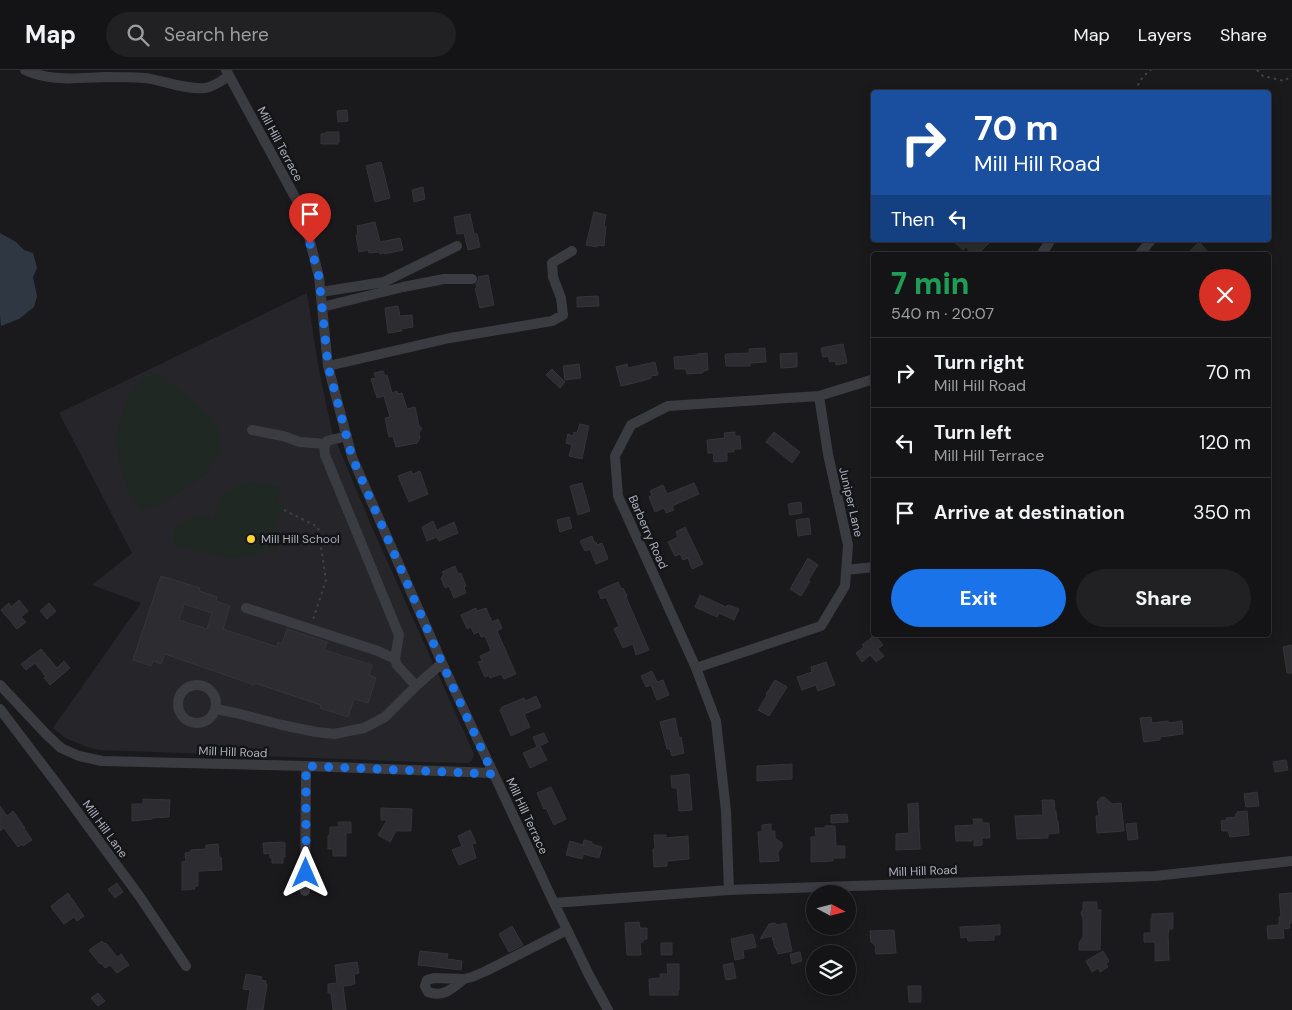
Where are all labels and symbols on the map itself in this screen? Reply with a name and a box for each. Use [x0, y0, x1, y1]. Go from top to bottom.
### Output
street label: Mill Hill Terrace [254, 104, 307, 184]
pin [289, 193, 331, 244]
street label: Juniper Lane [835, 466, 867, 539]
street label: Barberry Road [625, 493, 671, 571]
place label: Mill Hill School [261, 531, 340, 547]
marker: Mill Hill School [245, 533, 257, 545]
street label: Mill Hill Road [198, 743, 268, 761]
street label: Mill Hill Terrace [502, 775, 552, 857]
street label: Mill Hill Lane [79, 797, 131, 861]
position arrow [279, 846, 331, 898]
street label: Mill Hill Road [888, 862, 958, 880]
north arrow [806, 885, 856, 935]

